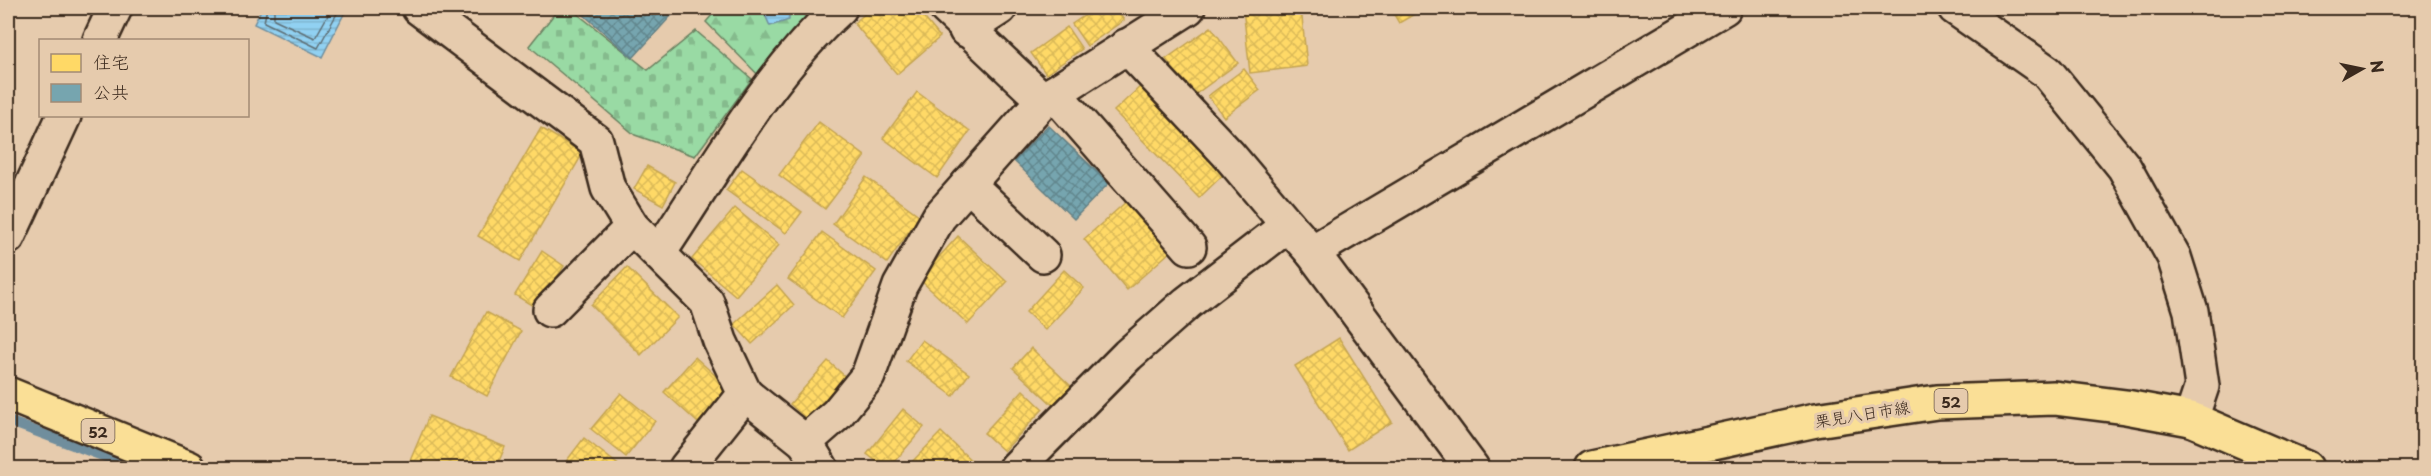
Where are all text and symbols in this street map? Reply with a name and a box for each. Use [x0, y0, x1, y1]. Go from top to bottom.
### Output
legend [39, 39, 249, 117]
north arrow [2332, 39, 2392, 99]
text: 住宅 [93, 48, 129, 75]
text: N [2365, 58, 2391, 75]
text: 公共 [93, 78, 129, 105]
road number: 52 [1934, 389, 1968, 413]
street label: 栗見八日市線 [1813, 394, 1911, 432]
road number: 52 [82, 419, 114, 443]

